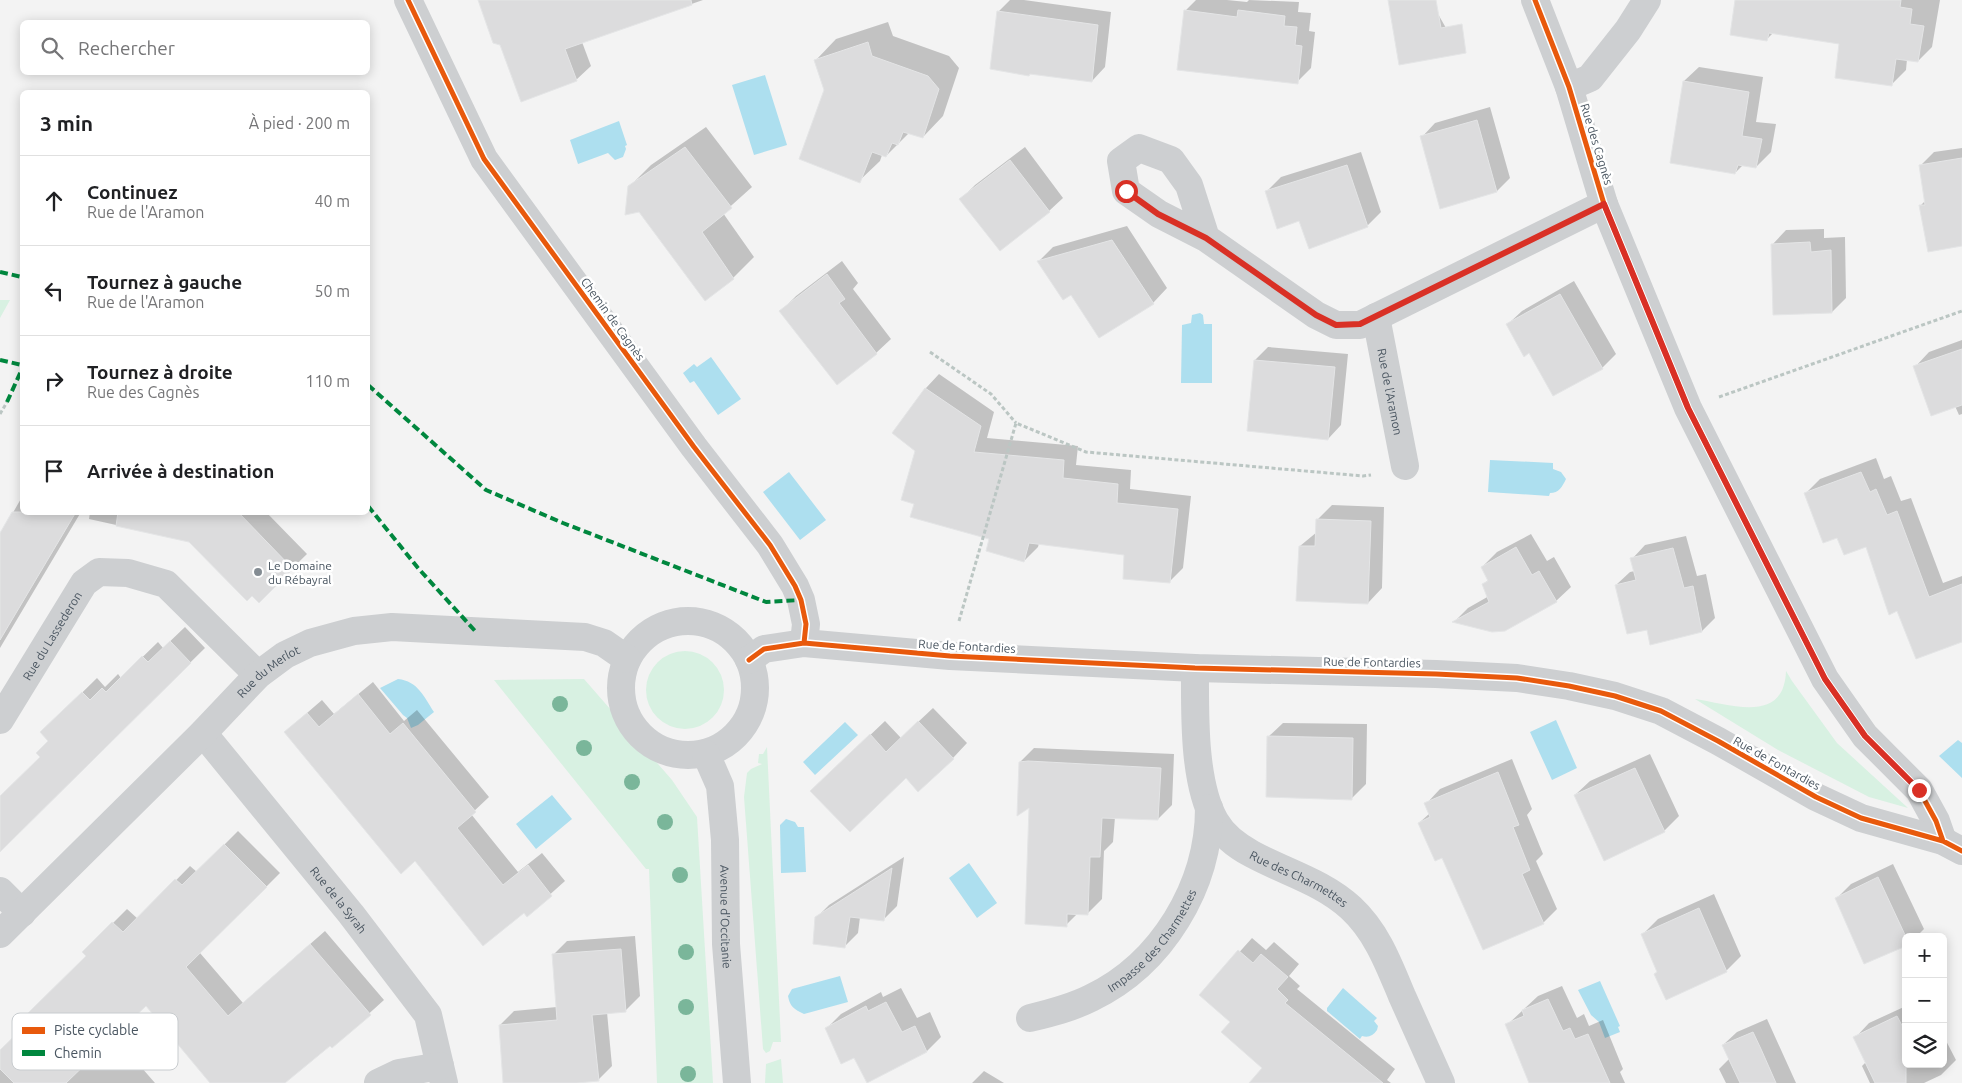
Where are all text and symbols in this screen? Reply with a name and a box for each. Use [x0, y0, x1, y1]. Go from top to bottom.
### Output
search box [20, 20, 370, 75]
icon: search [38, 34, 66, 62]
text: Rechercher [78, 37, 175, 59]
street label: Rue des Cagnès [1578, 102, 1616, 186]
text: 3 min [40, 111, 93, 135]
text: À pied · 200 m [249, 114, 350, 132]
route start [1115, 180, 1138, 203]
text: Continuez [87, 181, 177, 203]
icon: ahead [40, 187, 68, 215]
text: 40 m [314, 192, 350, 210]
text: Rue de l'Aramon [87, 203, 204, 221]
text: Tournez à gauche [87, 271, 242, 293]
street label: Chemin de Cagnès [579, 275, 647, 363]
icon: left [40, 277, 68, 305]
text: 50 m [314, 282, 350, 300]
text: Rue de l'Aramon [87, 293, 204, 311]
street label: Rue de l'Aramon [1376, 347, 1405, 436]
text: Tournez à droite [87, 361, 233, 383]
icon: right [40, 367, 68, 395]
text: 110 m [305, 372, 350, 390]
text: Rue des Cagnès [87, 383, 200, 401]
icon: arrive [40, 457, 68, 485]
text: Arrivée à destination [87, 460, 274, 482]
place label: Le Domaine du Rébayral [268, 559, 332, 586]
marker: Le Domaine du Rébayral [252, 566, 264, 578]
street label: Rue du Lassederon [20, 589, 84, 682]
street label: Rue de Fontardies [918, 637, 1016, 655]
street label: Rue du Merlot [234, 642, 302, 700]
street label: Rue de Fontardies [1323, 655, 1421, 669]
street label: Rue de Fontardies [1731, 734, 1823, 792]
route end [1908, 779, 1931, 802]
street label: Rue des Charmettes [1248, 848, 1351, 909]
street label: Rue de la Syrah [308, 864, 370, 935]
street label: Avenue d'Occitanie [719, 865, 734, 969]
street label: Impasse des Charmettes [1105, 887, 1198, 994]
map controls [1902, 933, 1947, 1068]
button: + [1902, 933, 1947, 978]
button: − [1902, 978, 1947, 1023]
legend [12, 1013, 178, 1070]
text: Piste cyclable [54, 1022, 139, 1038]
button: layers [1902, 1023, 1947, 1068]
text: Chemin [54, 1045, 102, 1061]

